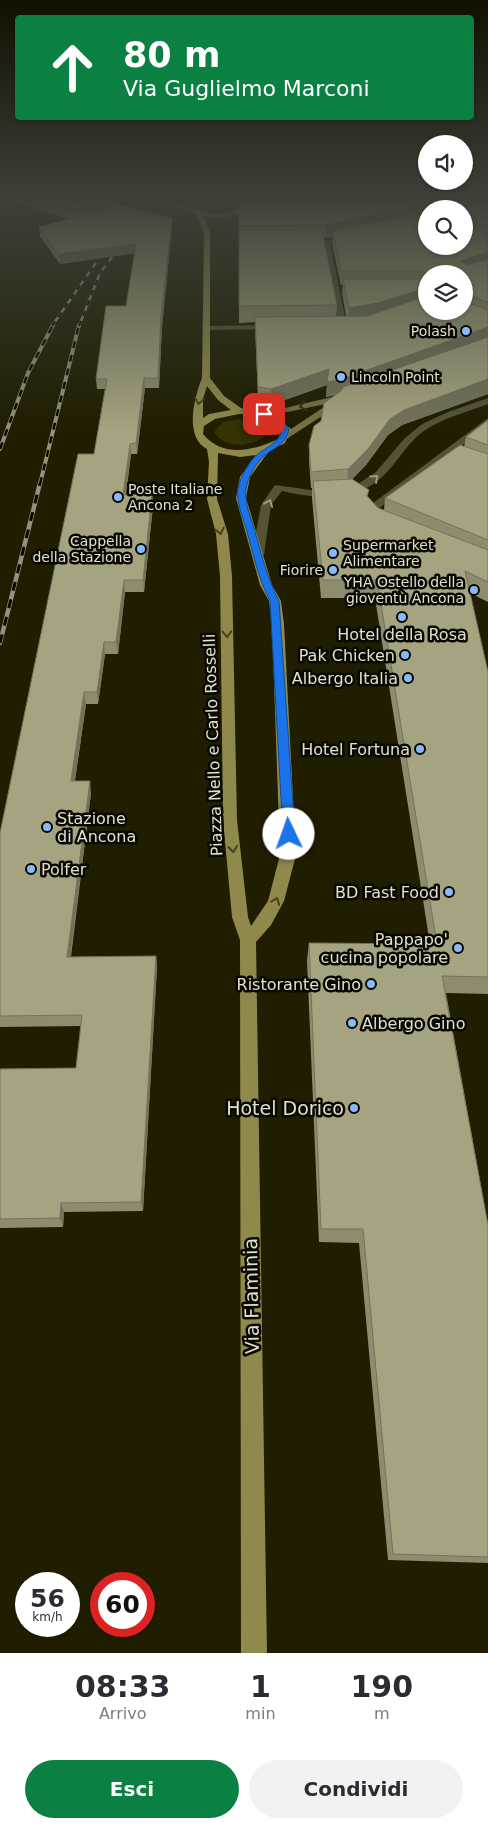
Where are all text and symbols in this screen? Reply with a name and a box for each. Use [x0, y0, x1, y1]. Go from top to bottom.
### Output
icon: ahead [40, 35, 105, 100]
text: 80 m [123, 35, 220, 75]
text: Via Guglielmo Marconi [123, 76, 370, 101]
map controls [418, 135, 473, 320]
button: sound [418, 135, 473, 190]
button: search [418, 200, 473, 255]
button: layers [418, 265, 473, 320]
place label: Polash [411, 323, 456, 339]
marker: Polash [460, 325, 472, 337]
place label: Lincoln Point [351, 369, 440, 385]
marker: Lincoln Point [335, 371, 347, 383]
pin [243, 393, 285, 435]
one-way arrow [194, 397, 204, 406]
icon: arrive [250, 400, 278, 428]
one-way arrow [299, 400, 308, 411]
one-way arrow [370, 475, 379, 484]
place label: Poste Italiane Ancona 2 [128, 481, 222, 513]
marker: Poste Italiane Ancona 2 [112, 491, 124, 503]
one-way arrow [262, 499, 273, 508]
one-way arrow [215, 527, 225, 536]
place label: Cappella della Stazione [32, 533, 131, 565]
place label: Supermarket Alimentare [343, 537, 434, 569]
marker: Cappella della Stazione [135, 543, 147, 555]
marker: Supermarket Alimentare [327, 547, 339, 559]
place label: Fiorire [280, 562, 323, 578]
marker: Fiorire [327, 564, 339, 576]
place label: YHA Ostello della gioventù Ancona [343, 574, 464, 606]
marker: YHA Ostello della gioventù Ancona [468, 584, 480, 596]
marker: Hotel della Rosa [396, 611, 408, 623]
place label: Hotel della Rosa [337, 625, 467, 644]
one-way arrow [222, 630, 233, 638]
street label: Piazza Nello e Carlo Rosselli [200, 633, 226, 857]
place label: Pak Chicken [299, 646, 395, 665]
marker: Pak Chicken [399, 649, 411, 661]
place label: Albergo Italia [292, 669, 398, 688]
marker: Albergo Italia [402, 672, 414, 684]
place label: Hotel Fortuna [301, 740, 410, 759]
marker: Hotel Fortuna [414, 743, 426, 755]
position arrow [262, 807, 314, 859]
place label: Stazione di Ancona [57, 809, 136, 846]
marker: Stazione di Ancona [41, 821, 53, 833]
one-way arrow [227, 845, 238, 853]
place label: Polfer [41, 860, 87, 879]
marker: Polfer [25, 863, 37, 875]
place label: BD Fast Food [335, 883, 439, 902]
marker: BD Fast Food [443, 886, 455, 898]
one-way arrow [270, 897, 281, 906]
place label: Pappapo' cucina popolare [321, 930, 448, 967]
marker: Pappapo' cucina popolare [452, 942, 464, 954]
place label: Ristorante Gino [237, 975, 361, 994]
marker: Ristorante Gino [365, 978, 377, 990]
place label: Albergo Gino [362, 1014, 466, 1033]
marker: Albergo Gino [346, 1017, 358, 1029]
place label: Hotel Dorico [226, 1097, 344, 1119]
marker: Hotel Dorico [348, 1102, 360, 1114]
street label: Via Flaminia [239, 1238, 263, 1354]
speed limit sign: 60 [90, 1572, 155, 1637]
text: 56 [30, 1584, 65, 1613]
text: km/h [32, 1610, 63, 1624]
text: 08:33 [75, 1669, 170, 1704]
text: 1 [250, 1669, 271, 1704]
text: 190 [350, 1669, 413, 1704]
text: Arrivo [99, 1704, 146, 1723]
text: min [245, 1704, 276, 1723]
text: m [374, 1704, 390, 1723]
button: Esci [25, 1760, 239, 1818]
button: Condividi [249, 1760, 463, 1818]

